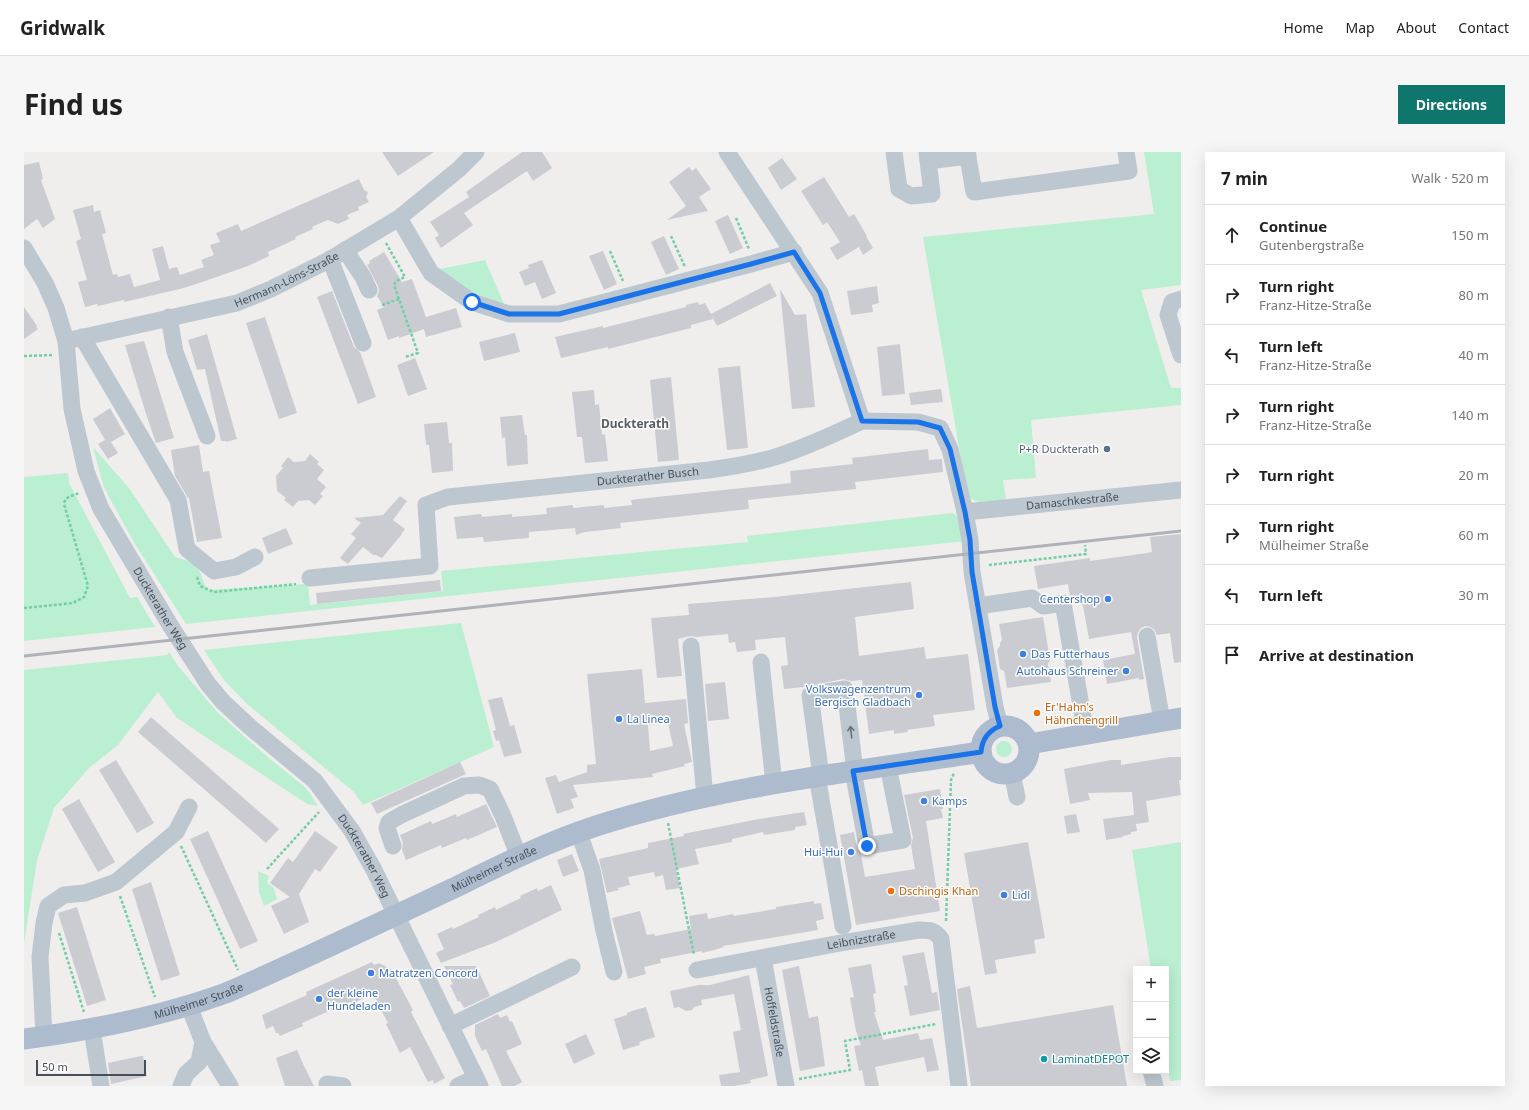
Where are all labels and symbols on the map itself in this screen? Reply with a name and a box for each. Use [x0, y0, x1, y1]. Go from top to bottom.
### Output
street label: Hermann-Löns-Straße [232, 248, 341, 310]
route start [463, 293, 481, 311]
district label: Duckterath [601, 415, 669, 432]
place label: P+R Duckterath [1019, 441, 1099, 456]
marker: P+R Duckterath [1102, 444, 1112, 454]
street label: Duckterather Busch [596, 463, 699, 489]
street label: Damaschkestraße [1025, 488, 1119, 513]
street label: Duckterather Weg [130, 564, 192, 652]
place label: Centershop [1040, 591, 1100, 606]
marker: Centershop [1103, 594, 1113, 604]
place label: Das Futterhaus [1031, 646, 1110, 661]
marker: Das Futterhaus [1018, 649, 1028, 659]
place label: Autohaus Schreiner [1017, 663, 1118, 678]
marker: Autohaus Schreiner [1121, 666, 1131, 676]
place label: Volkswagenzentrum Bergisch Gladbach [806, 681, 911, 709]
marker: Volkswagenzentrum Bergisch Gladbach [914, 690, 924, 700]
place label: Er'Hahn's Hähnchengrill [1045, 699, 1118, 727]
marker: Er'Hahn's Hähnchengrill [1032, 708, 1042, 718]
place label: La Linea [627, 711, 670, 726]
marker: La Linea [614, 714, 624, 724]
one-way arrow [847, 726, 854, 739]
place label: Kamps [932, 793, 967, 808]
marker: Kamps [919, 796, 929, 806]
street label: Duckterather Weg [335, 811, 394, 900]
route end [858, 837, 876, 855]
street label: Mülheimer Straße [449, 842, 539, 895]
place label: Hui-Hui [804, 844, 843, 859]
marker: Hui-Hui [846, 847, 856, 857]
place label: Dschingis Khan [899, 883, 978, 898]
marker: Dschingis Khan [886, 886, 896, 896]
place label: Lidl [1012, 887, 1030, 902]
marker: Lidl [999, 890, 1009, 900]
street label: Leibnizstraße [826, 926, 897, 952]
place label: Matratzen Concord [379, 965, 478, 980]
marker: Matratzen Concord [366, 968, 376, 978]
street label: Mülheimer Straße [152, 979, 245, 1022]
place label: der kleine Hundeladen [327, 985, 391, 1013]
street label: Hoffeldstraße [761, 986, 789, 1058]
marker: der kleine Hundeladen [314, 994, 324, 1004]
place label: LaminatDEPOT [1052, 1051, 1129, 1066]
marker: LaminatDEPOT [1039, 1054, 1049, 1064]
scale bar [36, 1058, 146, 1077]

